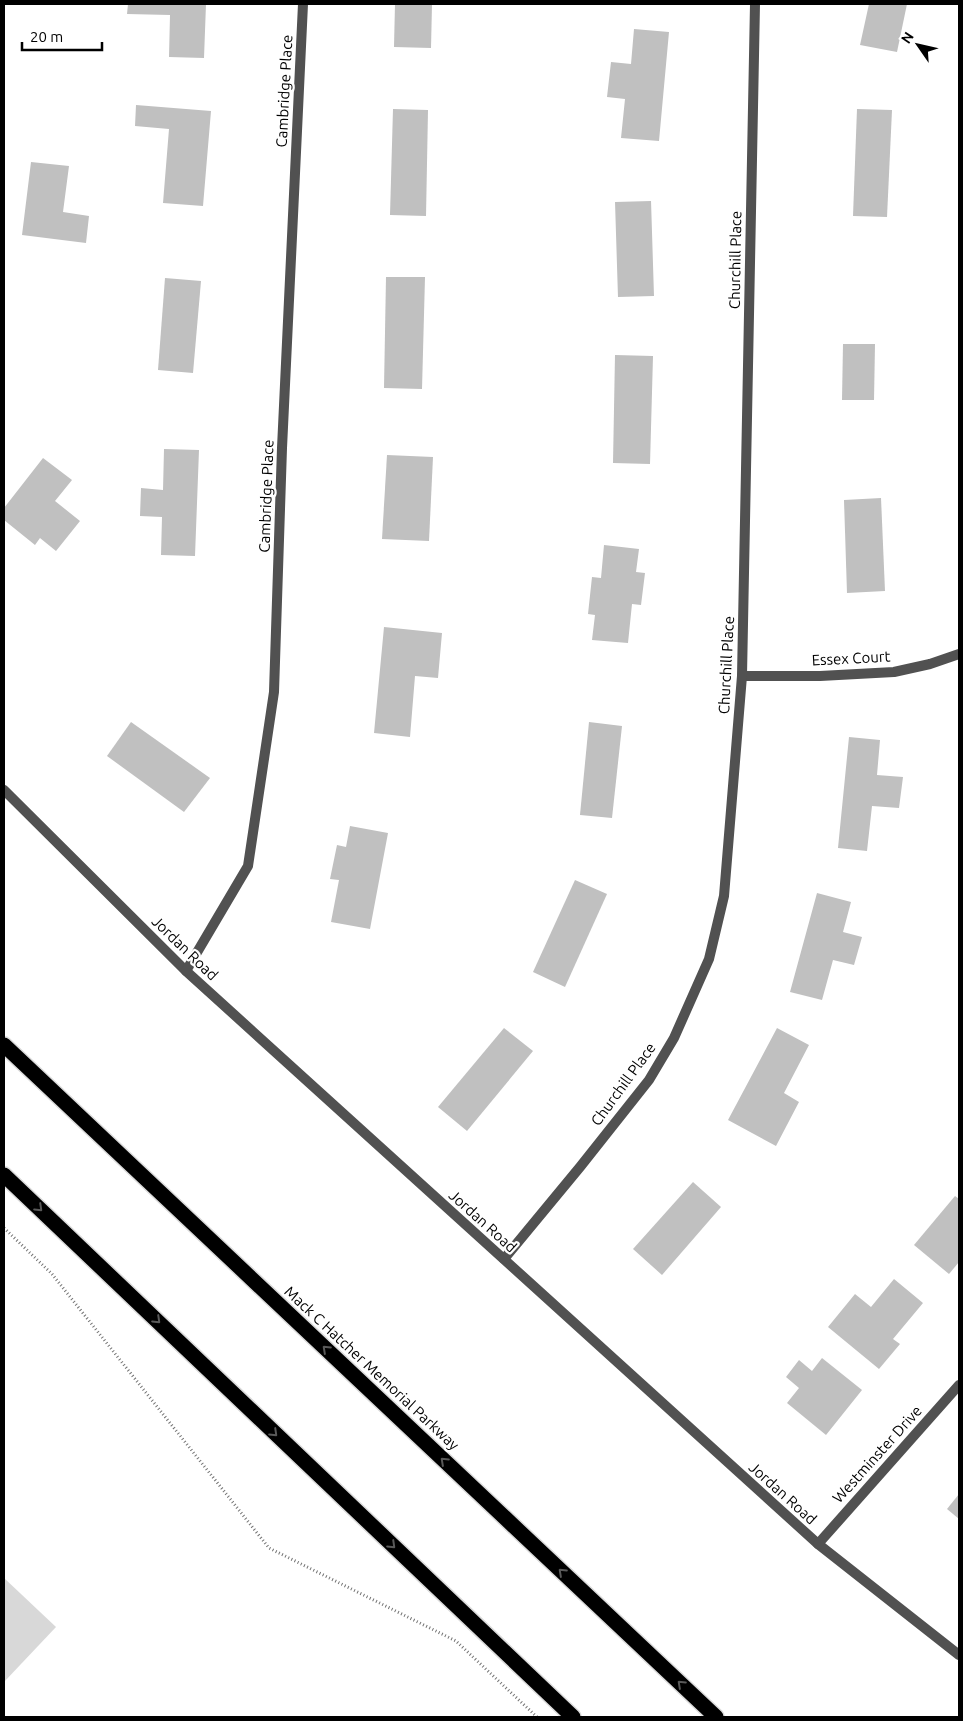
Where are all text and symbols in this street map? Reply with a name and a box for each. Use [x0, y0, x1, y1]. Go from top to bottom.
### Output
scale bar [22, 20, 102, 52]
north arrow [893, 20, 943, 70]
text: 20 m [30, 28, 63, 45]
text: N [898, 29, 917, 47]
street label: Cambridge Place [273, 34, 295, 148]
street label: Churchill Place [726, 211, 744, 309]
street label: Cambridge Place [256, 439, 276, 553]
street label: Churchill Place [715, 615, 737, 715]
street label: Essex Court [811, 647, 891, 669]
street label: Jordan Road [149, 912, 221, 984]
street label: Churchill Place [587, 1039, 659, 1129]
street label: Jordan Road [446, 1186, 520, 1256]
one-way arrow [33, 1202, 42, 1211]
street label: Mack C Hatcher Memorial Parkway [281, 1283, 463, 1453]
one-way arrow [151, 1315, 160, 1324]
one-way arrow [323, 1346, 332, 1355]
street label: Westminster Drive [829, 1402, 925, 1506]
one-way arrow [269, 1427, 278, 1436]
one-way arrow [441, 1458, 450, 1467]
street label: Jordan Road [746, 1458, 820, 1528]
one-way arrow [386, 1539, 395, 1548]
one-way arrow [559, 1569, 568, 1578]
one-way arrow [677, 1681, 686, 1690]

